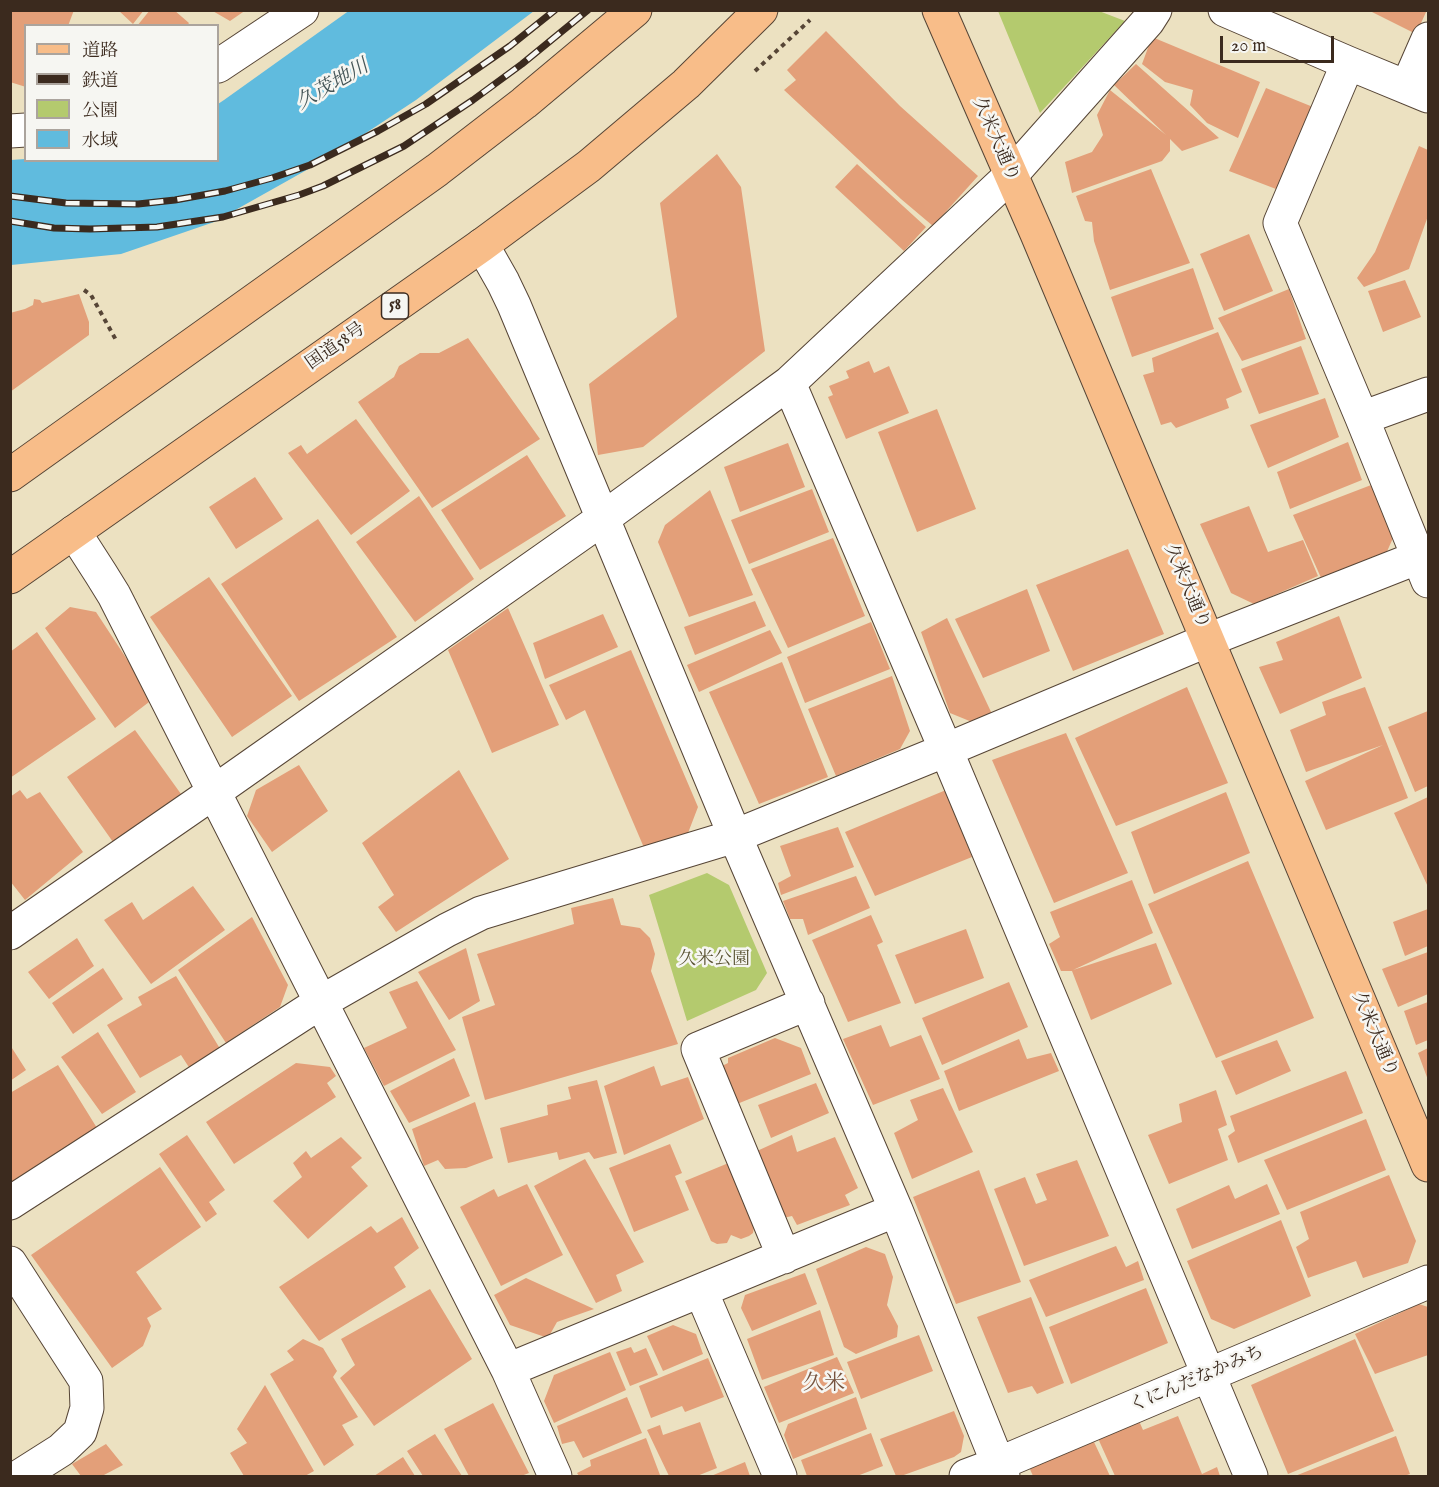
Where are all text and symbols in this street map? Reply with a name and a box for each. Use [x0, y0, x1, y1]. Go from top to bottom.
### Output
legend [24, 24, 219, 162]
scale bar [1223, 24, 1337, 62]
text: 20 m [1231, 35, 1266, 58]
text: 道路 [82, 40, 118, 63]
water label: 久茂地川 [292, 56, 374, 116]
text: 鉄道 [82, 70, 118, 93]
street label: 久米大通り [967, 94, 1023, 186]
text: 公園 [82, 100, 118, 123]
text: 水域 [82, 130, 118, 153]
road number: 58 [382, 293, 408, 319]
street label: 国道58号 [302, 319, 370, 375]
street label: 久米大通り [1158, 541, 1214, 633]
park label: 久米公園 [678, 949, 750, 971]
street label: 久米大通り [1346, 989, 1402, 1081]
street label: くにんだなかみち [1127, 1342, 1267, 1418]
district label: 久米 [803, 1372, 845, 1398]

